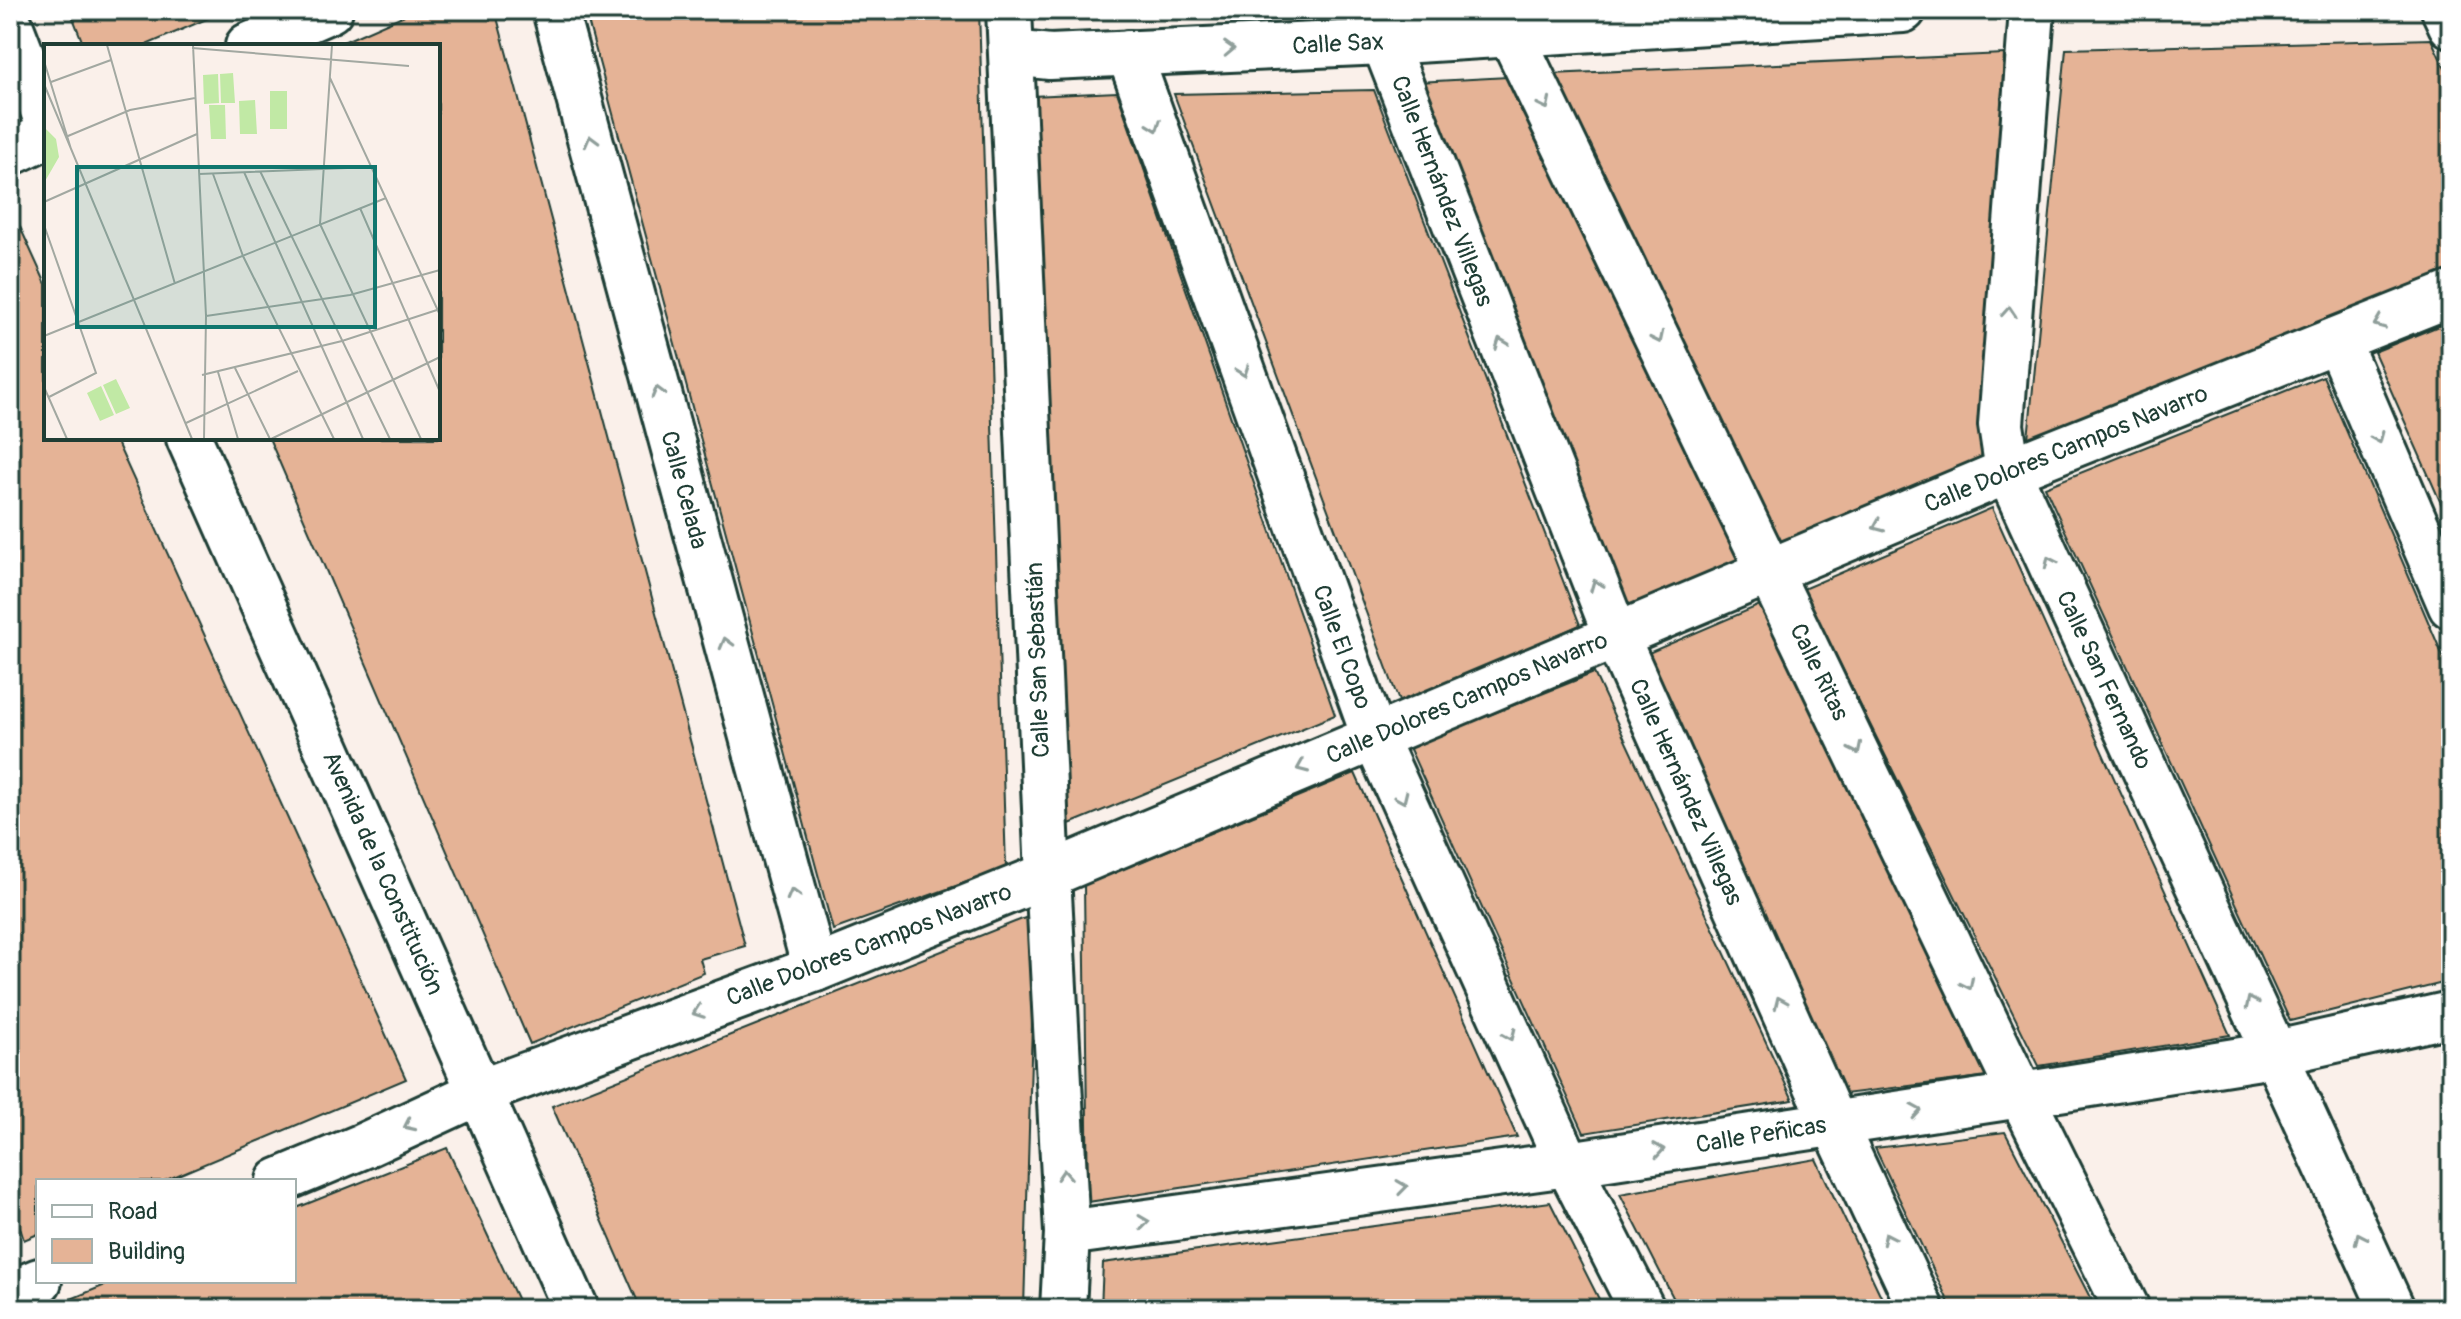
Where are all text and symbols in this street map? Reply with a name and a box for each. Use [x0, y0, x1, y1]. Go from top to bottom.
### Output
street label: Calle Sax [1292, 27, 1384, 61]
one-way arrow [1223, 40, 1236, 57]
inset map [44, 44, 440, 440]
street label: Calle Hernández Villegas [1385, 72, 1500, 311]
one-way arrow [1535, 96, 1551, 111]
one-way arrow [1146, 119, 1162, 133]
one-way arrow [583, 134, 600, 148]
one-way arrow [2000, 305, 2017, 318]
one-way arrow [2373, 313, 2387, 330]
one-way arrow [1648, 330, 1664, 345]
one-way arrow [1494, 336, 1511, 350]
one-way arrow [1233, 363, 1250, 377]
street label: Calle Dolores Campos Navarro [1920, 379, 2212, 519]
one-way arrow [651, 385, 667, 399]
street label: Calle Celada [654, 428, 714, 552]
one-way arrow [2368, 429, 2384, 444]
one-way arrow [1872, 516, 1886, 532]
one-way arrow [2044, 555, 2060, 570]
street label: Calle San Sebastián [1020, 562, 1056, 758]
one-way arrow [1589, 579, 1606, 593]
street label: Calle El Copo [1306, 581, 1378, 713]
street label: Calle San Fernando [2050, 586, 2158, 774]
street label: Calle Ritas [1783, 619, 1855, 725]
street label: Calle Dolores Campos Navarro [1322, 625, 1612, 771]
one-way arrow [718, 636, 735, 650]
street label: Calle Hernández Villegas [1623, 674, 1749, 910]
one-way arrow [1846, 741, 1862, 756]
street label: Avenida de la Constitución [316, 747, 450, 999]
one-way arrow [1296, 757, 1311, 773]
one-way arrow [1392, 790, 1408, 805]
street label: Calle Dolores Campos Navarro [722, 877, 1016, 1013]
one-way arrow [786, 887, 802, 901]
one-way arrow [1958, 975, 1974, 990]
one-way arrow [1774, 996, 1790, 1010]
one-way arrow [2245, 996, 2261, 1010]
one-way arrow [692, 1002, 706, 1018]
one-way arrow [1500, 1027, 1516, 1041]
one-way arrow [1909, 1103, 1923, 1120]
street label: Calle Peñicas [1694, 1110, 1829, 1160]
one-way arrow [403, 1115, 418, 1131]
one-way arrow [1652, 1143, 1666, 1160]
one-way arrow [1056, 1168, 1073, 1181]
legend [36, 1179, 296, 1283]
one-way arrow [1395, 1179, 1409, 1196]
text: Road [108, 1197, 158, 1226]
one-way arrow [1137, 1214, 1151, 1231]
one-way arrow [1882, 1232, 1898, 1247]
one-way arrow [2354, 1232, 2370, 1246]
text: Building [108, 1237, 185, 1266]

